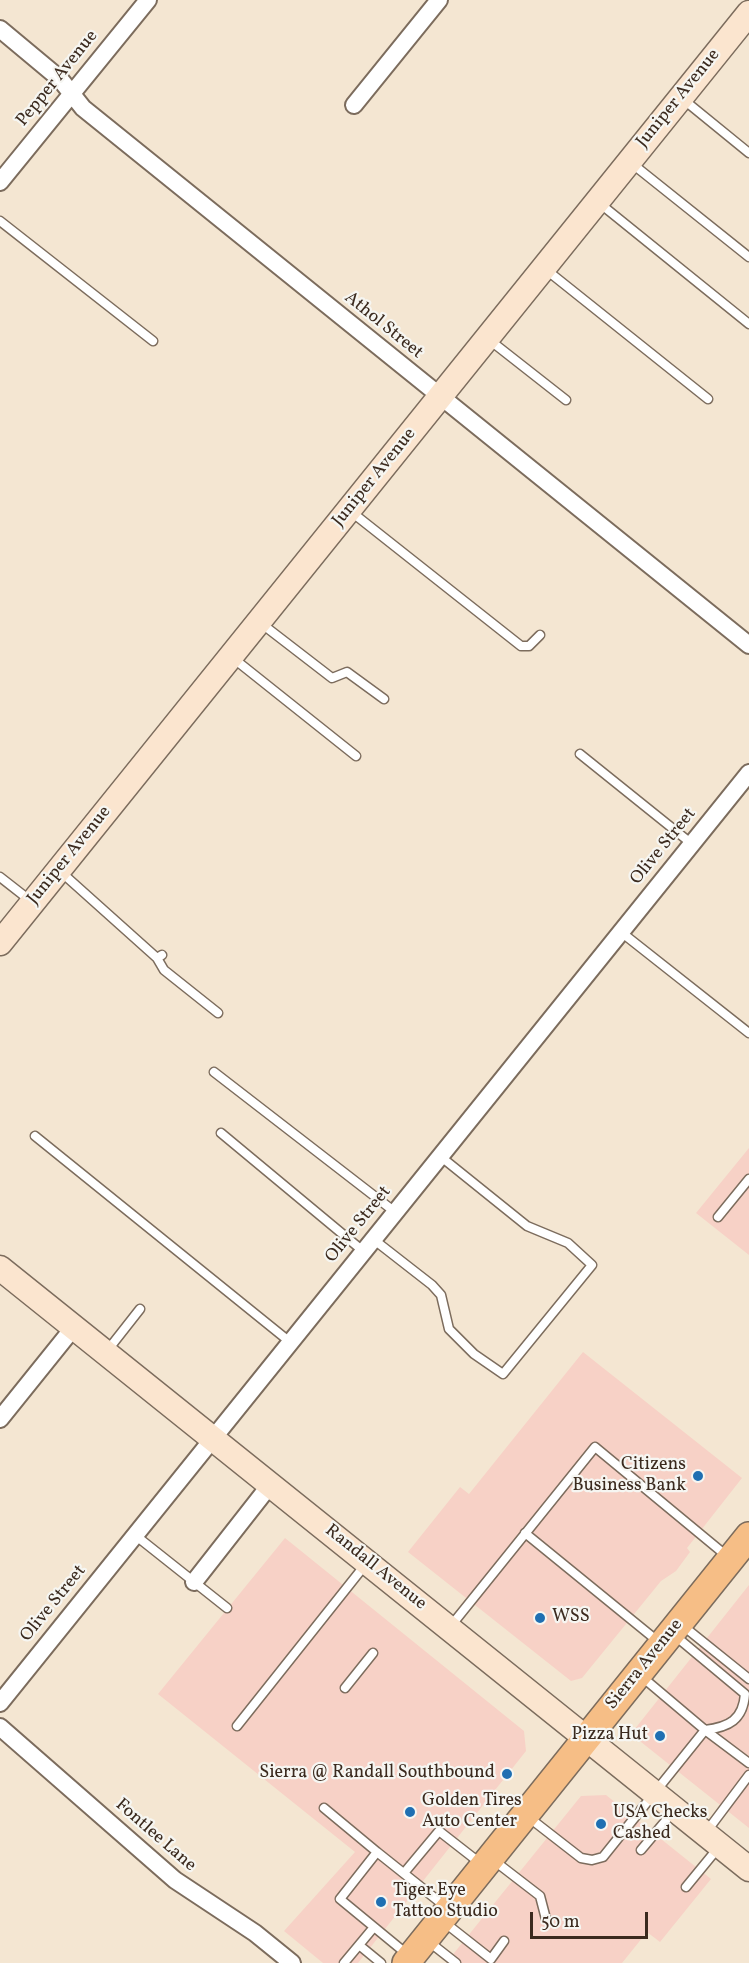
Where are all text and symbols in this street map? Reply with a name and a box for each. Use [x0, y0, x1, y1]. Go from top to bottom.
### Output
street label: Pepper Avenue [13, 26, 103, 132]
street label: Juniper Avenue [633, 45, 725, 153]
street label: Athol Street [339, 288, 427, 364]
street label: Juniper Avenue [329, 424, 421, 532]
street label: Juniper Avenue [24, 802, 116, 910]
street label: Olive Street [626, 804, 702, 890]
street label: Olive Street [321, 1182, 397, 1268]
place label: Citizens Business Bank [572, 1455, 686, 1498]
marker: Citizens Business Bank [691, 1469, 705, 1483]
street label: Randall Avenue [320, 1520, 430, 1616]
street label: Olive Street [16, 1561, 92, 1647]
place label: WSS [552, 1607, 590, 1629]
marker: WSS [533, 1611, 547, 1625]
street label: Sierra Avenue [602, 1615, 688, 1715]
place label: Pizza Hut [572, 1725, 648, 1747]
marker: Pizza Hut [653, 1729, 667, 1743]
place label: Sierra @ Randall Southbound [259, 1763, 495, 1785]
marker: Sierra @ Randall Southbound [500, 1767, 514, 1781]
place label: Golden Tires Auto Center [422, 1791, 522, 1834]
street label: Fontlee Lane [110, 1795, 200, 1877]
place label: USA Checks Cashed [613, 1803, 707, 1846]
marker: Golden Tires Auto Center [403, 1805, 417, 1819]
marker: USA Checks Cashed [594, 1817, 608, 1831]
place label: Tiger Eye Tattoo Studio [393, 1881, 498, 1924]
marker: Tiger Eye Tattoo Studio [374, 1895, 388, 1909]
scale bar [533, 1900, 652, 1938]
text: 50 m [541, 1910, 580, 1935]

